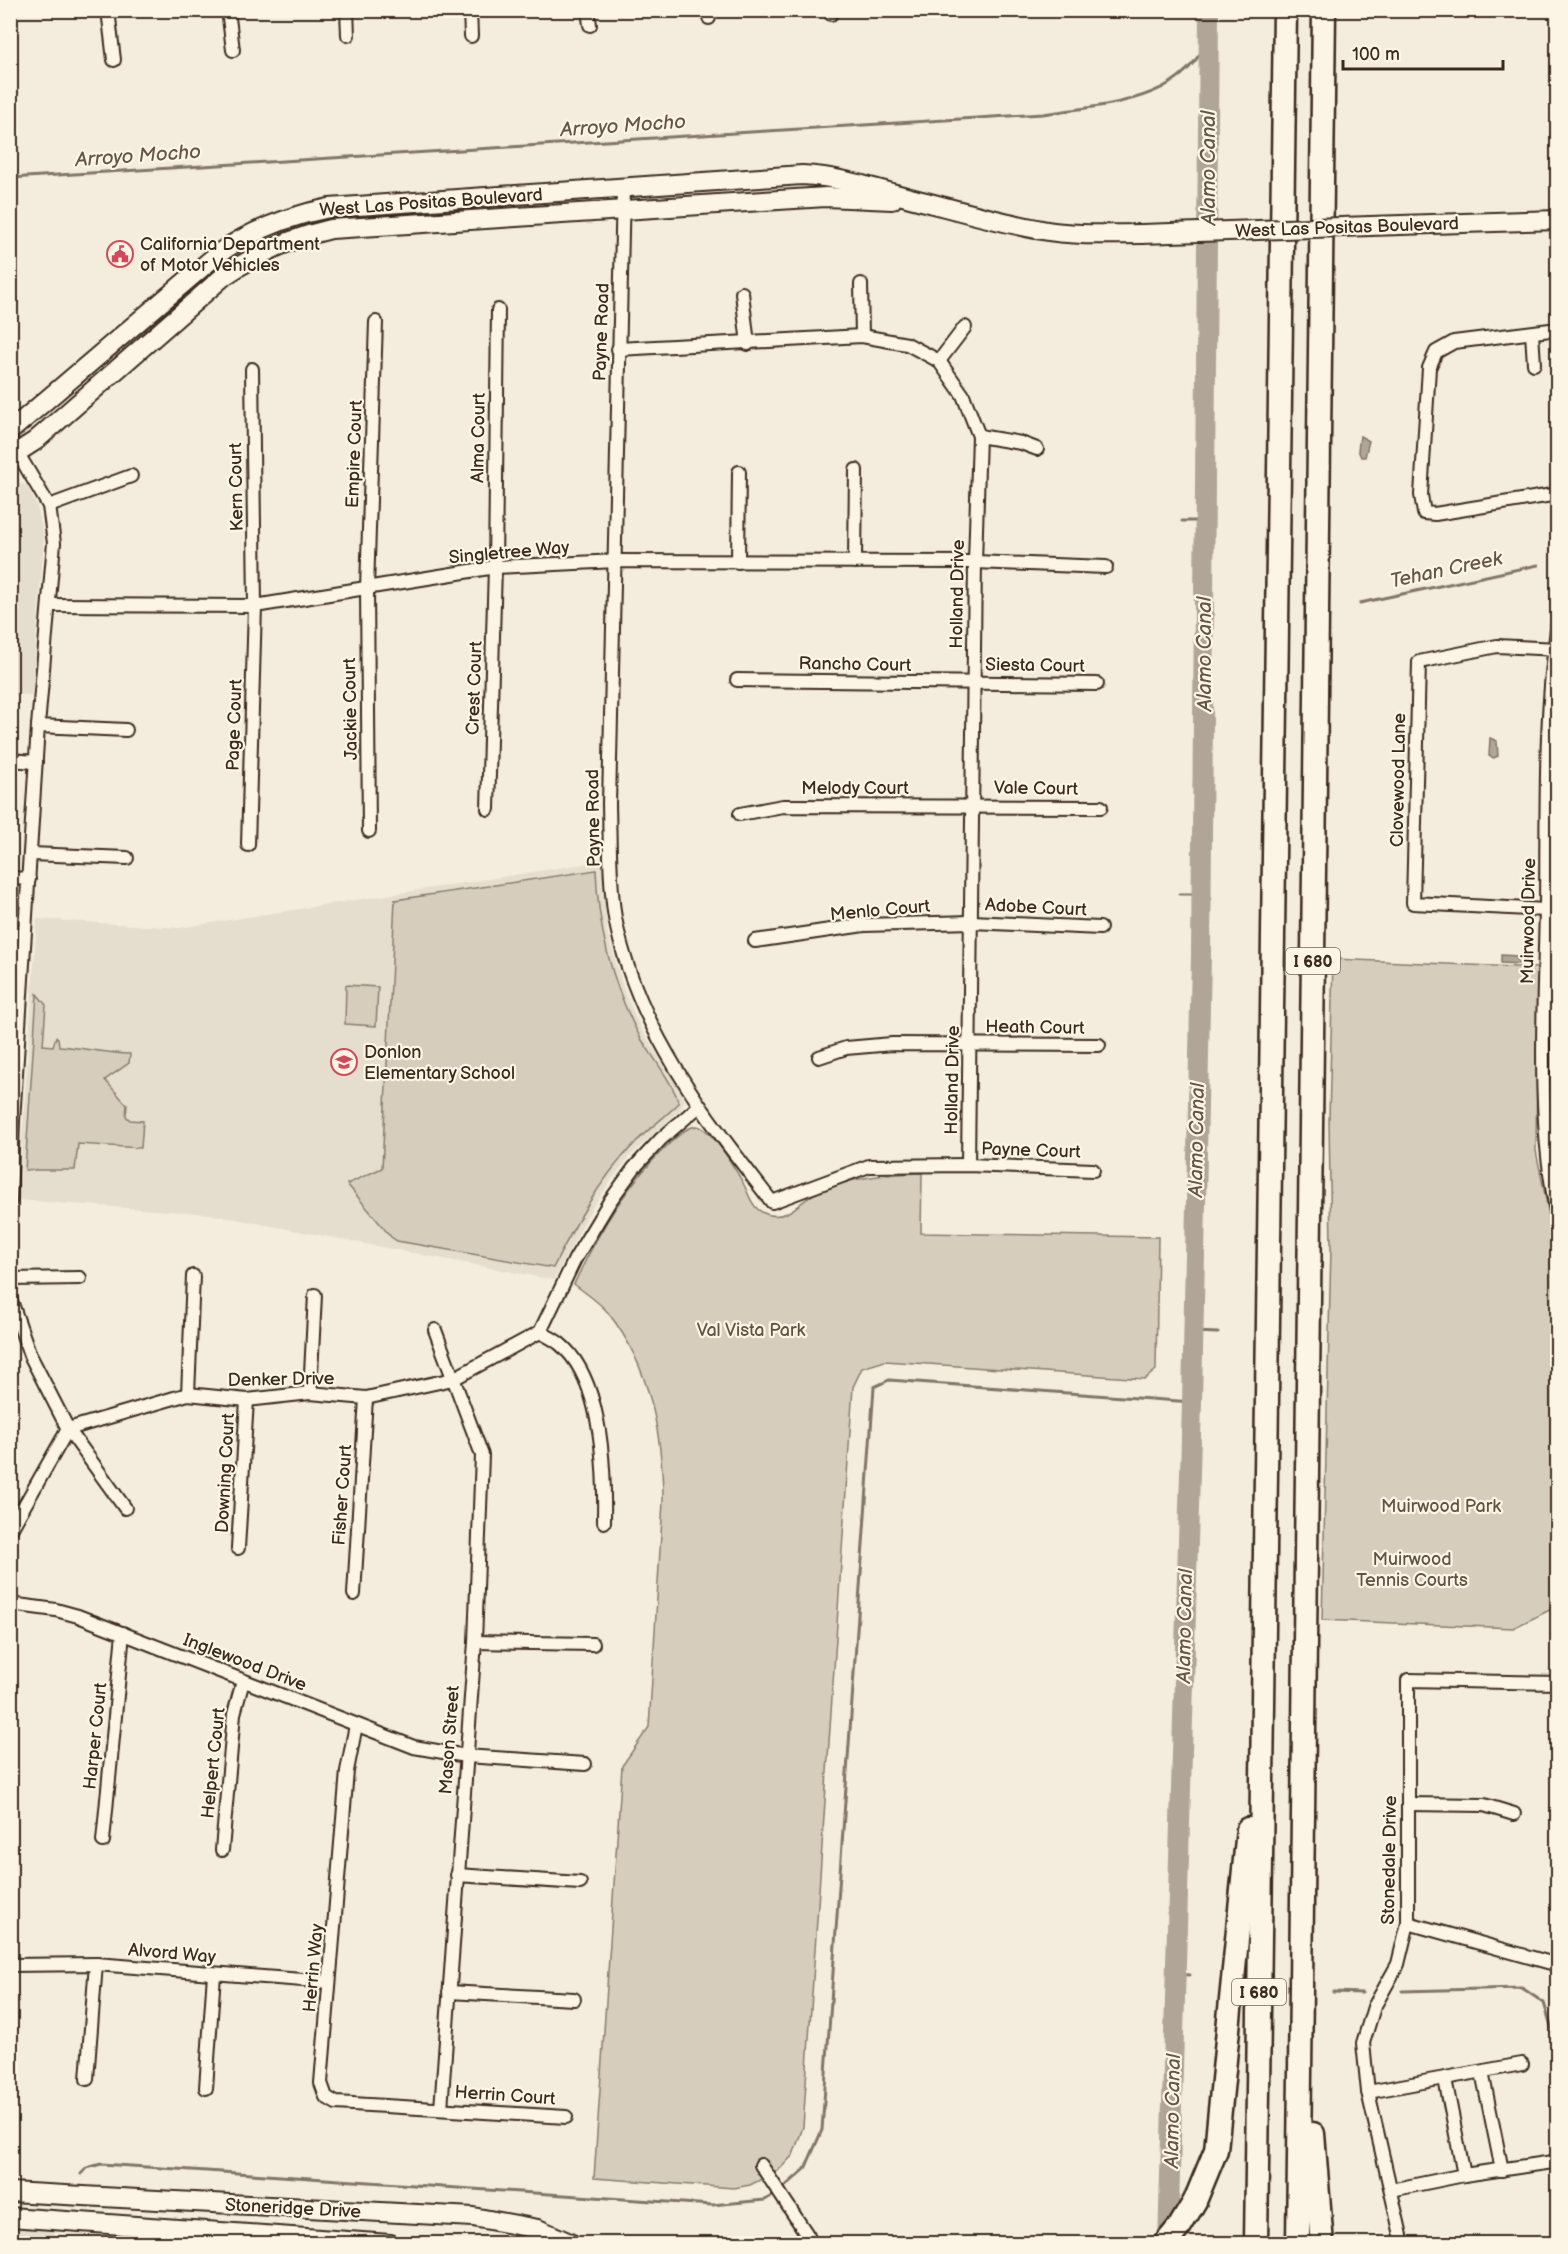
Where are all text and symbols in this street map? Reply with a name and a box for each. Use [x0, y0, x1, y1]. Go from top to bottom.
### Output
scale bar [1343, 33, 1504, 71]
text: 100 m [1352, 44, 1400, 65]
water label: Alamo Canal [1197, 109, 1221, 226]
water label: Arroyo Mocho [559, 110, 687, 142]
water label: Arroyo Mocho [74, 140, 202, 172]
street label: West Las Positas Boulevard [319, 184, 543, 221]
street label: West Las Positas Boulevard [1235, 213, 1459, 242]
place label: California Department of Motor Vehicles [140, 234, 320, 276]
public building icon: California Department of Motor Vehicles [105, 239, 135, 269]
street label: Payne Road [589, 283, 614, 381]
street label: Alma Court [467, 392, 490, 483]
street label: Empire Court [342, 399, 367, 508]
street label: Kern Court [225, 442, 248, 532]
street label: Singletree Way [448, 537, 571, 568]
street label: Holland Drive [946, 539, 969, 649]
water label: Tehan Creek [1388, 546, 1506, 594]
water label: Alamo Canal [1193, 595, 1217, 712]
street label: Crest Court [462, 640, 487, 735]
street label: Rancho Court [798, 653, 912, 676]
street label: Siesta Court [985, 654, 1086, 677]
street label: Jackie Court [339, 657, 362, 760]
street label: Page Court [222, 678, 247, 771]
street label: Clovewood Lane [1387, 712, 1410, 847]
street label: Payne Road [582, 769, 605, 867]
street label: Vale Court [994, 777, 1079, 800]
street label: Melody Court [801, 778, 909, 799]
street label: Muirwood Drive [1517, 857, 1540, 984]
street label: Adobe Court [985, 894, 1088, 921]
street label: Menlo Court [829, 896, 931, 925]
road number: I 680 [1286, 948, 1340, 974]
street label: Heath Court [985, 1016, 1085, 1039]
street label: Holland Drive [941, 1025, 964, 1135]
place label: Donlon Elementary School [364, 1042, 515, 1084]
school or university icon: Donlon Elementary School [329, 1047, 359, 1077]
water label: Alamo Canal [1184, 1081, 1210, 1198]
street label: Payne Court [981, 1138, 1082, 1163]
park label: Val Vista Park [697, 1320, 805, 1341]
street label: Denker Drive [228, 1368, 335, 1391]
street label: Downing Court [212, 1412, 239, 1533]
street label: Fisher Court [329, 1443, 357, 1546]
park label: Muirwood Park [1381, 1496, 1501, 1517]
park label: Muirwood Tennis Courts [1356, 1549, 1468, 1591]
water label: Alamo Canal [1172, 1567, 1198, 1684]
street label: Inglewood Drive [180, 1629, 310, 1696]
street label: Harper Court [79, 1681, 112, 1791]
street label: Mason Street [435, 1684, 464, 1795]
street label: Helpert Court [197, 1706, 230, 1819]
street label: Stonedale Drive [1378, 1795, 1401, 1925]
street label: Herrin Way [299, 1922, 328, 2013]
street label: Alvord Way [127, 1939, 218, 1968]
road number: I 680 [1232, 1979, 1286, 2005]
water label: Alamo Canal [1160, 2052, 1186, 2169]
street label: Herrin Court [454, 2081, 557, 2110]
street label: Stoneridge Drive [224, 2194, 362, 2223]

